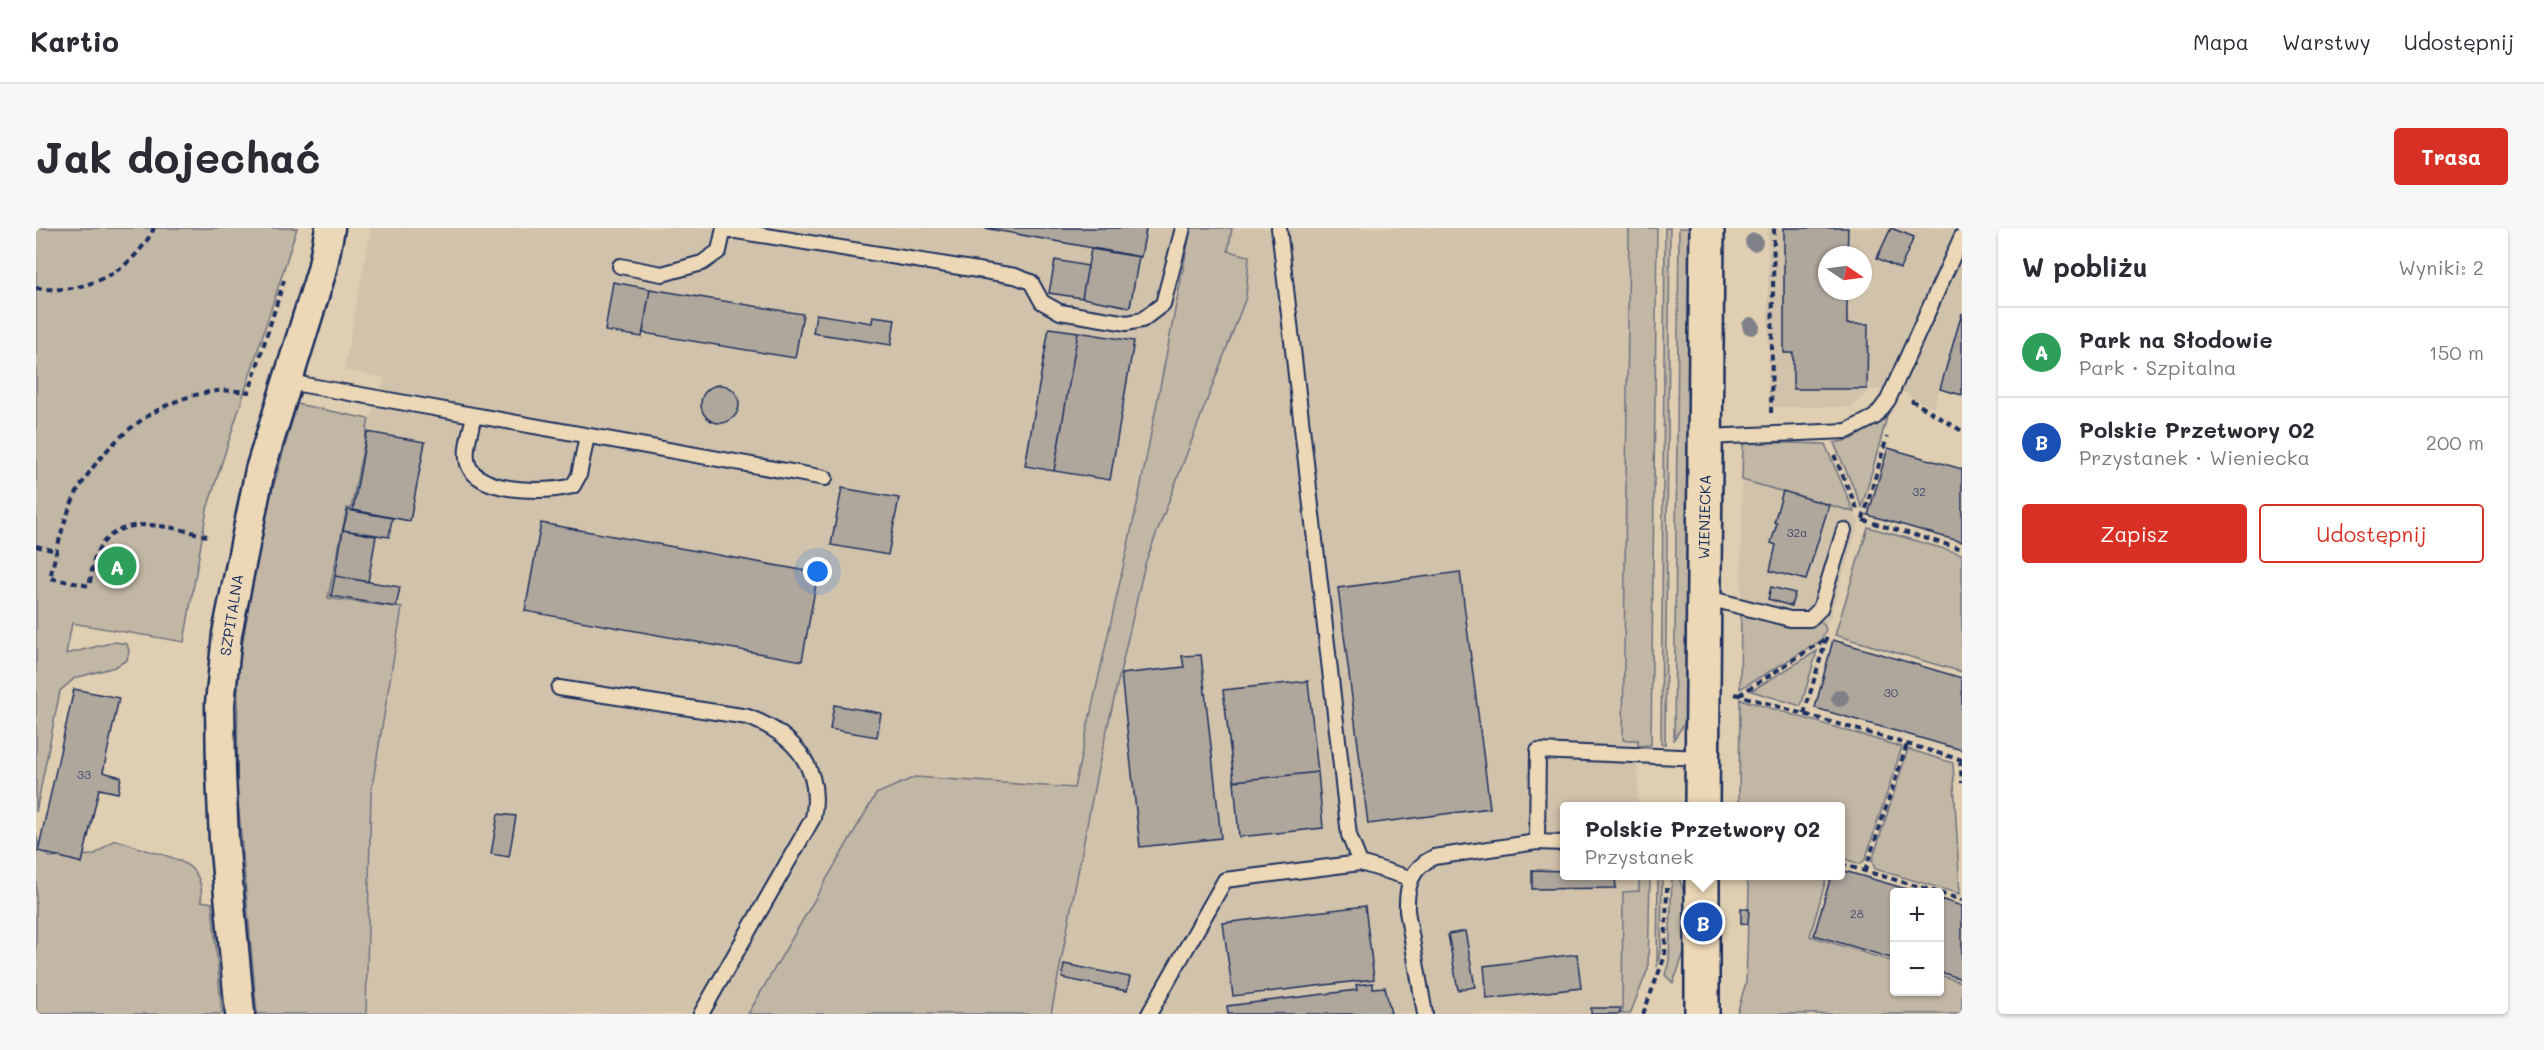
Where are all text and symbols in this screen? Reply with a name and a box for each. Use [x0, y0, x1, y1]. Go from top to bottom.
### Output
text: Kartio [30, 23, 119, 59]
text: Mapa [2193, 28, 2249, 55]
text: Warstwy [2282, 28, 2371, 55]
text: Udostępnij [2404, 28, 2514, 55]
button: Trasa [2394, 128, 2508, 185]
text: Jak dojechać [36, 129, 321, 184]
north arrow [1818, 246, 1872, 300]
text: W pobliżu [2022, 250, 2148, 284]
text: Wyniki: 2 [2398, 254, 2484, 280]
text: Park na Słodowie [2079, 325, 2273, 354]
text: A [2035, 339, 2048, 365]
text: 150 m [2429, 339, 2484, 365]
text: Park · Szpitalna [2079, 354, 2237, 380]
text: Polskie Przetwory 02 [2079, 415, 2315, 444]
text: B [2035, 429, 2048, 455]
text: 200 m [2426, 429, 2484, 455]
text: Przystanek · Wieniecka [2079, 444, 2310, 470]
street label: WIENIECKA [1693, 474, 1715, 560]
house number: 32 [1912, 483, 1926, 499]
button: Zapisz [2022, 504, 2247, 563]
button: Udostępnij [2259, 504, 2484, 563]
house number: 32a [1786, 524, 1808, 540]
pin: A [98, 544, 136, 588]
your location [803, 557, 832, 586]
street label: SZPITALNA [215, 573, 247, 657]
house number: 30 [1884, 684, 1899, 700]
house number: 33 [77, 766, 91, 782]
popup [1560, 802, 1845, 880]
text: Polskie Przetwory 02 [1585, 814, 1820, 843]
text: Przystanek [1585, 843, 1694, 869]
map controls [1890, 888, 1944, 996]
button: + [1890, 888, 1944, 942]
pin: B [1684, 900, 1722, 944]
house number: 28 [1850, 905, 1864, 921]
button: − [1890, 942, 1944, 996]

